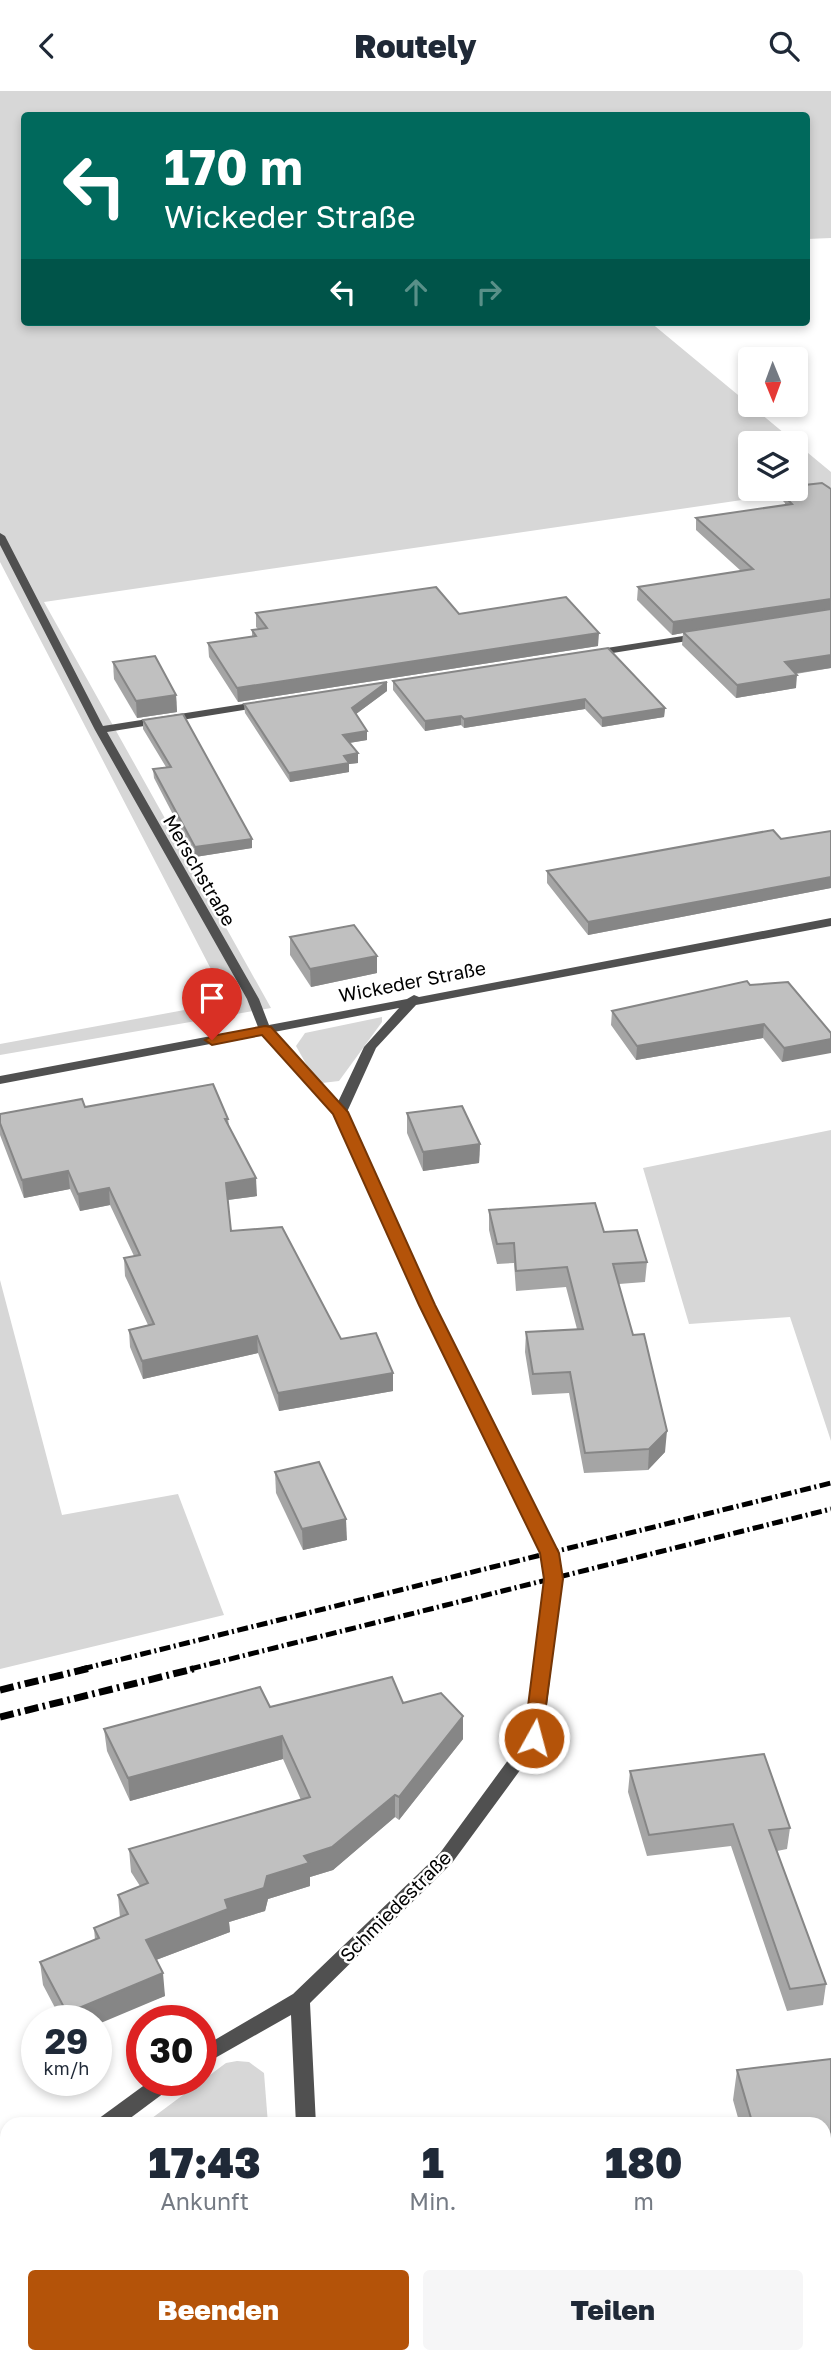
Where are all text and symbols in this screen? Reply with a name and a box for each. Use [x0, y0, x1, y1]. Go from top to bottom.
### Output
icon: back [28, 27, 66, 65]
text: Routely [354, 27, 477, 65]
icon: search [765, 27, 803, 65]
text: 170 m [164, 137, 303, 196]
icon: left [49, 140, 140, 231]
text: Wickeder Straße [164, 197, 415, 235]
icon: left [324, 273, 362, 311]
icon: ahead [397, 273, 435, 311]
icon: right [470, 273, 508, 311]
north arrow [738, 347, 808, 417]
map controls [738, 347, 808, 501]
button: layers [738, 431, 808, 501]
street label: Merschstraße [159, 810, 241, 930]
street label: Wickeder Straße [337, 955, 487, 1007]
pin [182, 968, 242, 1040]
icon: arrive [193, 979, 231, 1017]
position arrow [497, 1701, 571, 1775]
street label: Schmiedestraße [335, 1846, 455, 1966]
speed limit sign: 30 [126, 2005, 217, 2096]
text: 29 [45, 2020, 88, 2062]
text: km/h [44, 2057, 89, 2079]
text: 17:43 [149, 2137, 261, 2187]
text: 1 [422, 2137, 444, 2187]
text: 180 [605, 2137, 682, 2187]
text: Ankunft [160, 2187, 249, 2215]
text: Min. [409, 2187, 456, 2215]
text: m [633, 2187, 654, 2215]
button: Beenden [28, 2270, 409, 2350]
button: Teilen [423, 2270, 803, 2350]

